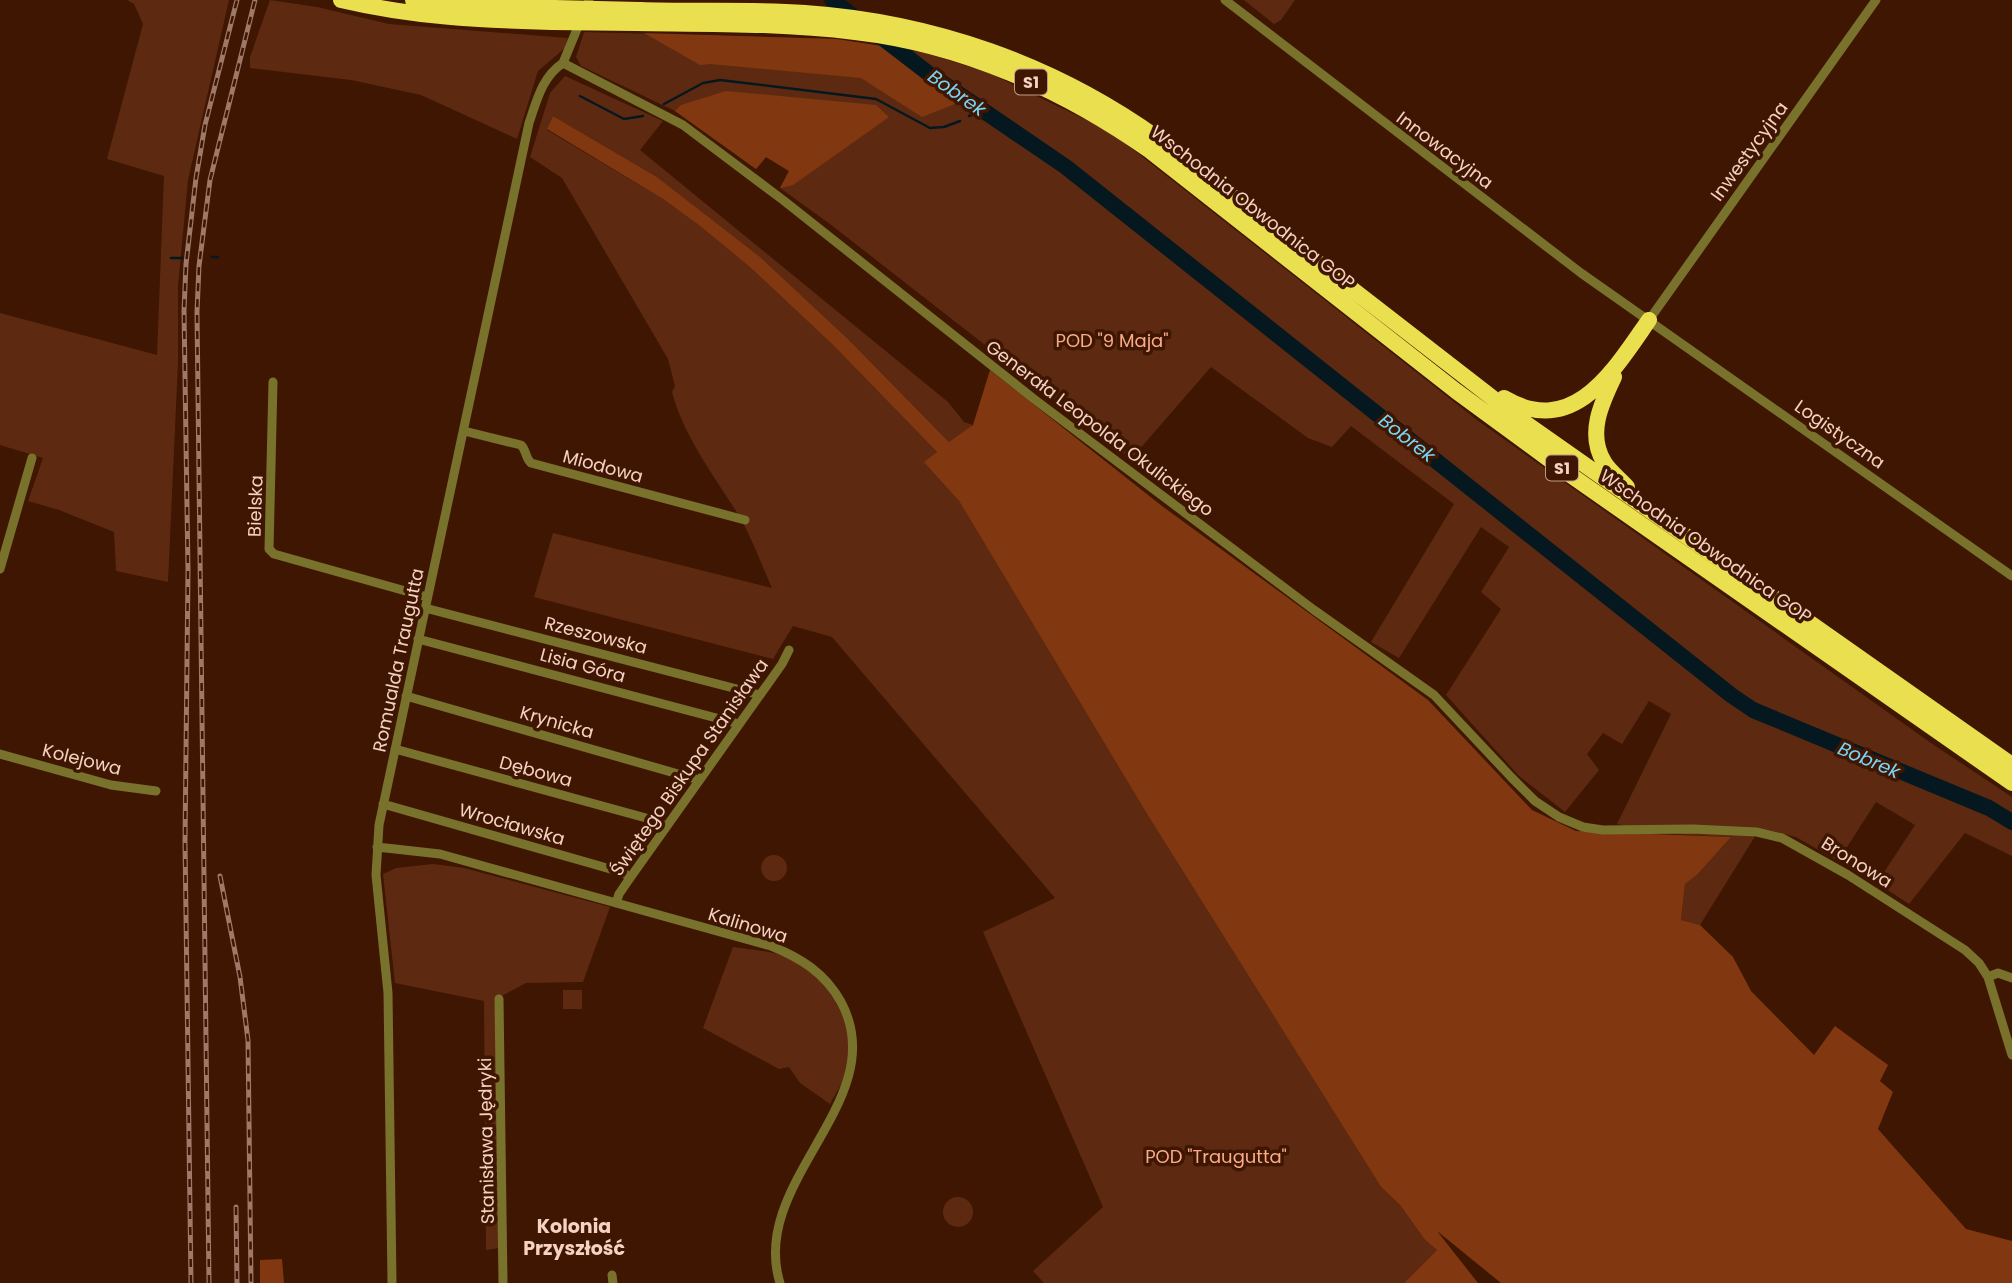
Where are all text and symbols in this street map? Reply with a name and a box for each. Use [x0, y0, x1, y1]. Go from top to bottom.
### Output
water label: Bobrek [923, 63, 992, 123]
road number: S1 [1015, 69, 1047, 94]
street label: Inwestycyjna [1704, 96, 1794, 206]
street label: Innowacyjna [1391, 105, 1499, 195]
street label: Wschodnia Obwodnica GOP [1146, 119, 1360, 295]
park label: POD "9 Maja" [1055, 328, 1169, 353]
street label: Generała Leopolda Okulickiego [981, 334, 1219, 522]
street label: Logistyczna [1790, 394, 1890, 474]
water label: Bobrek [1373, 407, 1442, 469]
street label: Miodowa [560, 443, 646, 489]
road number: S1 [1546, 456, 1578, 481]
street label: Wschodnia Obwodnica GOP [1595, 463, 1817, 629]
street label: Bielska [241, 475, 269, 537]
street label: Romualda Traugutta [366, 566, 430, 754]
street label: Rzeszowska [542, 610, 650, 660]
street label: Lisia Góra [538, 642, 628, 688]
street label: Świętego Biskupa Stanisława [604, 653, 774, 881]
street label: Krynicka [517, 700, 597, 744]
water label: Bobrek [1834, 735, 1905, 786]
street label: Kolejowa [40, 737, 124, 781]
street label: Dębowa [497, 749, 575, 793]
street label: Wrocławska [456, 797, 568, 851]
street label: Bronowa [1817, 830, 1897, 894]
street label: Kalinowa [705, 901, 791, 949]
street label: Stanisława Jędryki [472, 1058, 500, 1224]
park label: POD "Traugutta" [1145, 1144, 1287, 1169]
district label: Kolonia Przyszłość [523, 1213, 625, 1262]

